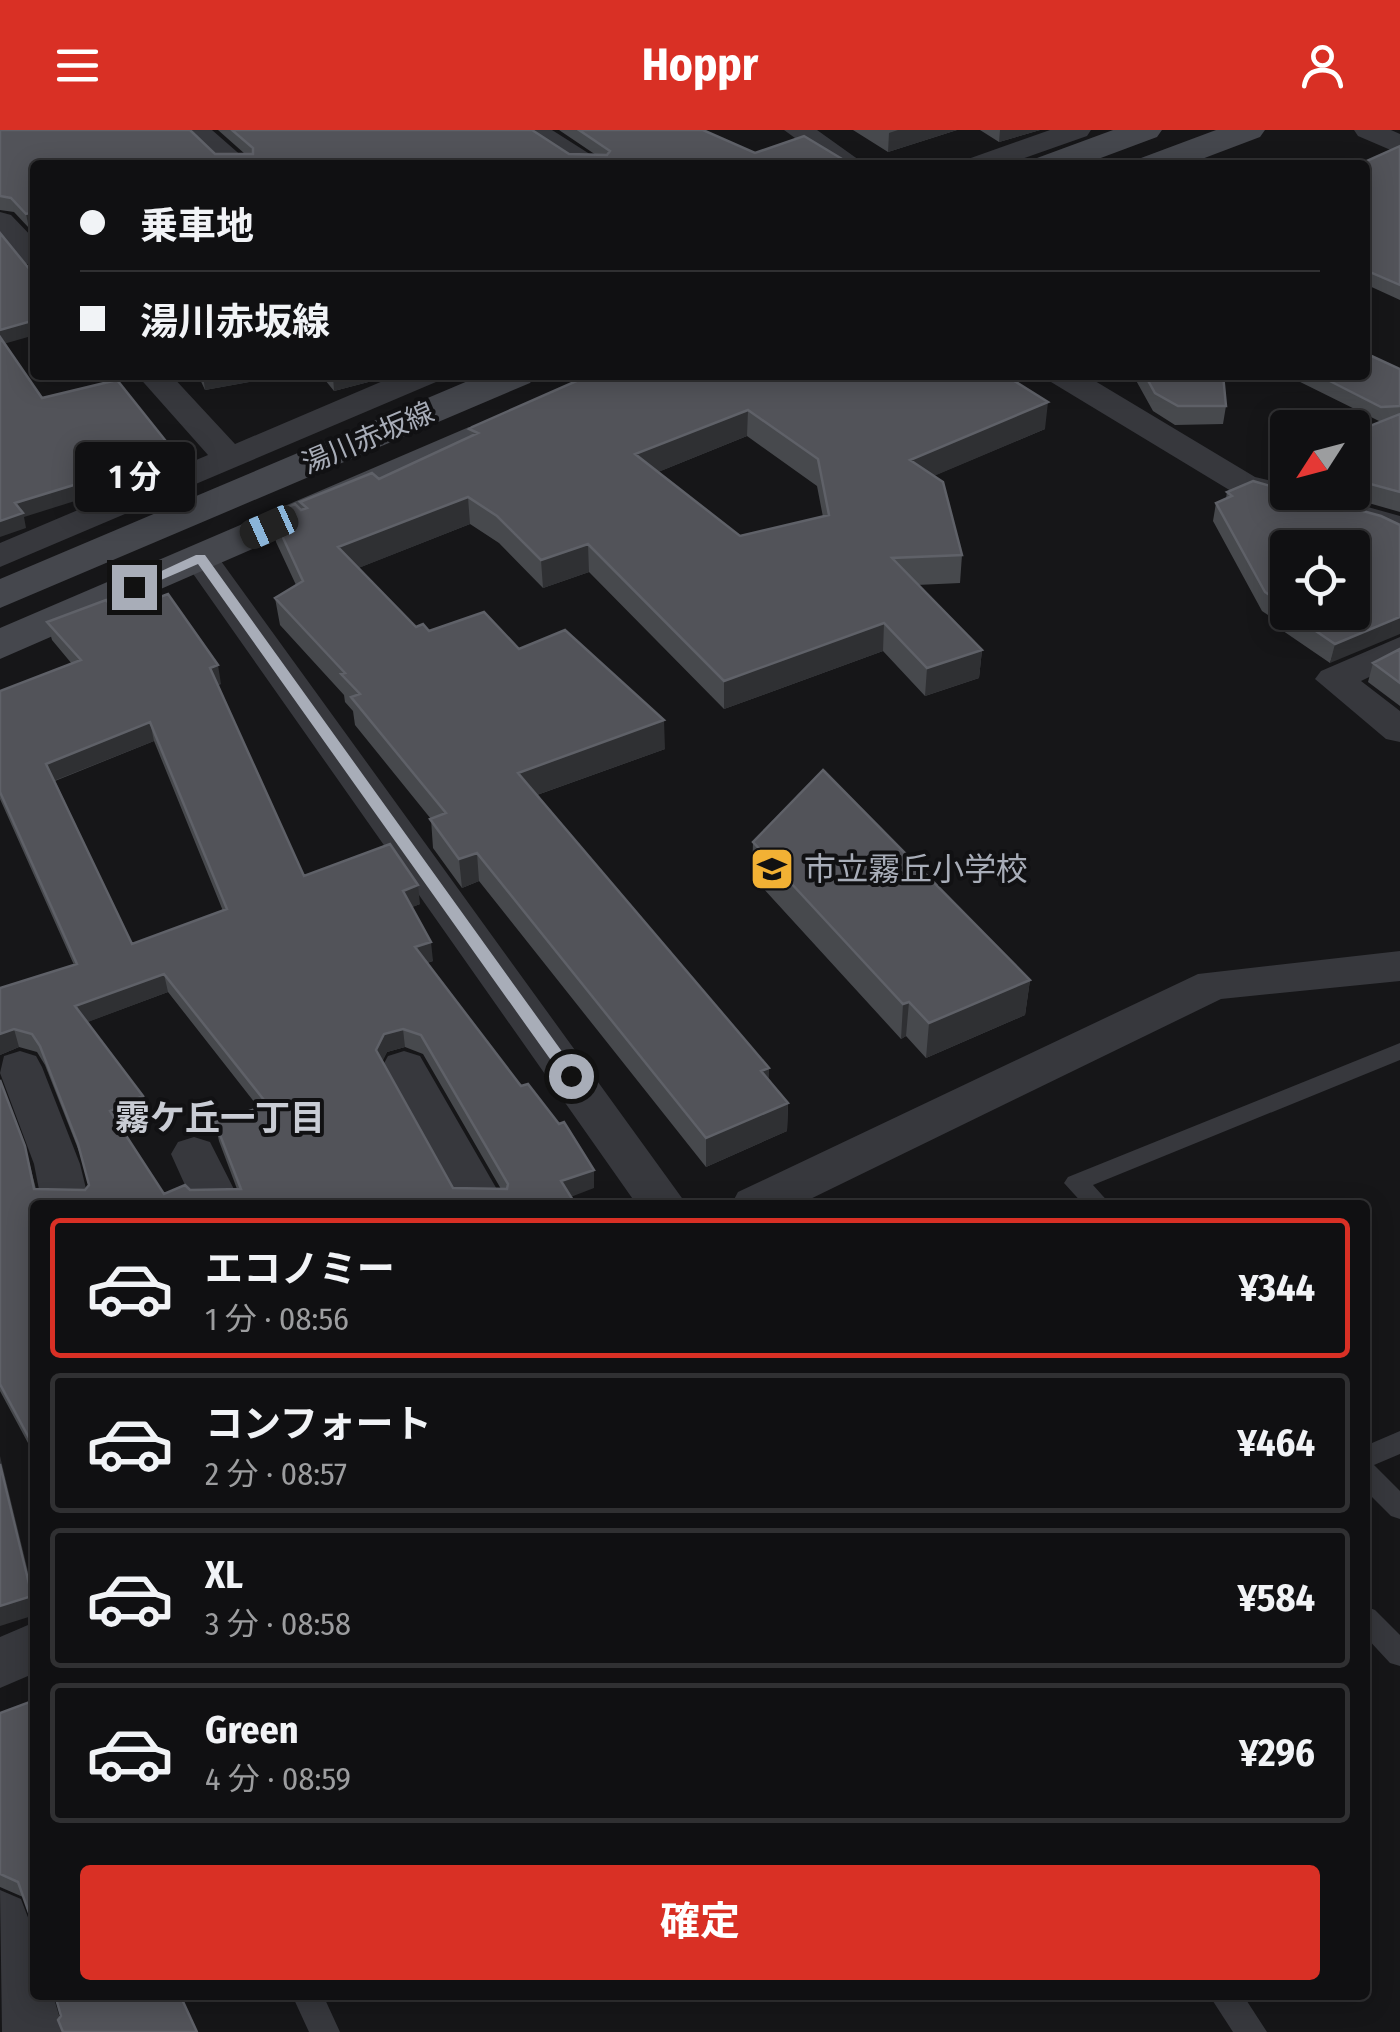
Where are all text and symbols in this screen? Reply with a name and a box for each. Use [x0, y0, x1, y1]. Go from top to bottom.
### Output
icon: menu [50, 38, 105, 93]
text: Hoppr [642, 38, 758, 92]
icon: person [1295, 38, 1350, 93]
text: 乗車地 [140, 203, 254, 249]
text: 湯川赤坂線 [140, 299, 330, 345]
street label: 湯川赤坂線 [297, 395, 439, 481]
north arrow [1270, 410, 1370, 510]
map controls [1270, 410, 1370, 630]
callout: 1 分 [74, 442, 194, 512]
text: 1 分 [109, 458, 161, 496]
car [235, 501, 303, 553]
button: locate [1270, 530, 1370, 630]
route end [112, 565, 157, 610]
school or university icon: 市立霧丘小学校 [749, 846, 795, 892]
place label: 市立霧丘小学校 [804, 850, 1028, 888]
route start [549, 1054, 594, 1099]
district label: 霧ケ丘一丁目 [115, 1097, 325, 1139]
icon: car [85, 1243, 175, 1333]
text: エコノミー [205, 1246, 395, 1292]
text: ¥344 [1239, 1265, 1315, 1311]
text: 1 分 · 08:56 [205, 1300, 349, 1338]
icon: car [85, 1398, 175, 1488]
text: コンフォート [205, 1401, 432, 1447]
text: ¥464 [1237, 1420, 1315, 1466]
text: 2 分 · 08:57 [205, 1455, 347, 1493]
text: XL [205, 1552, 243, 1598]
icon: car [85, 1553, 175, 1643]
text: ¥584 [1237, 1575, 1315, 1621]
text: 3 分 · 08:58 [205, 1605, 351, 1643]
text: Green [205, 1707, 299, 1753]
icon: car [85, 1708, 175, 1798]
text: ¥296 [1239, 1730, 1315, 1776]
text: 4 分 · 08:59 [205, 1760, 351, 1798]
button: 確定 [80, 1865, 1320, 1980]

